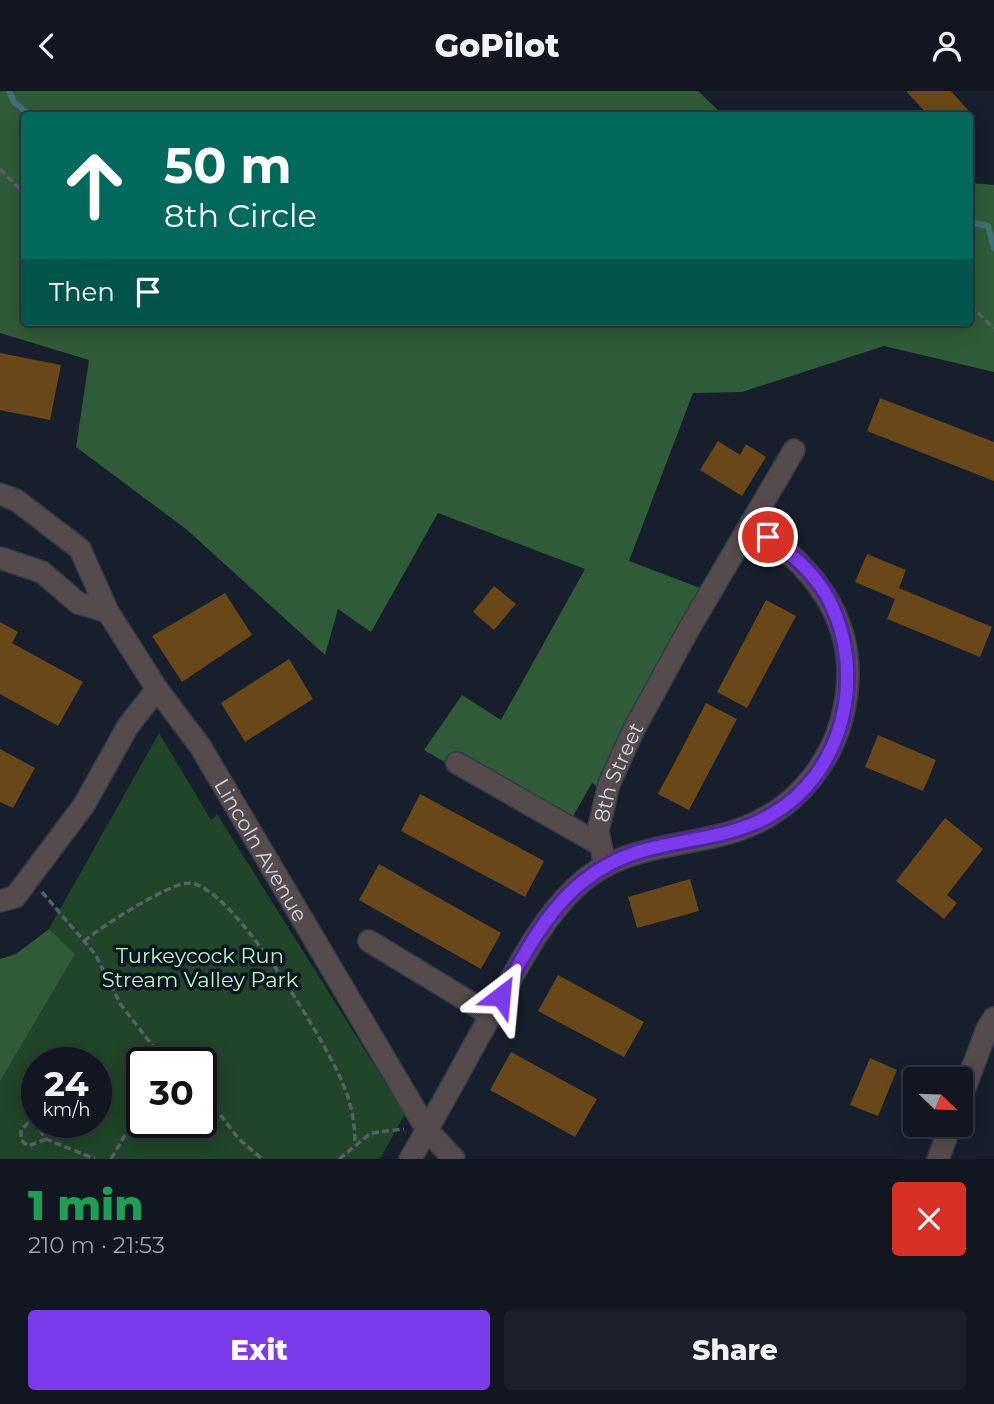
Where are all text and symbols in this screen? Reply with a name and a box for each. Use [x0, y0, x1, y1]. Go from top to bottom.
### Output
text: GoPilot [434, 26, 560, 65]
icon: back [28, 27, 66, 65]
icon: person [928, 27, 966, 65]
text: 50 m [164, 136, 292, 195]
icon: ahead [49, 140, 140, 231]
text: 8th Circle [164, 196, 317, 235]
icon: arrive [129, 273, 167, 311]
text: Then [49, 276, 115, 308]
pin [738, 507, 798, 567]
icon: arrive [749, 518, 787, 556]
street label: 8th Street [588, 718, 648, 824]
street label: Lincoln Avenue [210, 774, 313, 926]
park label: Turkeycock Run Stream Valley Park [102, 943, 299, 992]
position arrow [464, 959, 538, 1033]
speed limit sign: 30 [126, 1047, 217, 1138]
text: 24 [44, 1062, 89, 1105]
north arrow [903, 1067, 973, 1137]
map controls [903, 1067, 973, 1137]
text: km/h [42, 1099, 91, 1121]
text: 1 min [28, 1179, 144, 1231]
button: close [892, 1182, 966, 1256]
text: 210 m · 21:53 [28, 1231, 165, 1259]
button: Exit [28, 1310, 490, 1390]
button: Share [504, 1310, 966, 1390]

